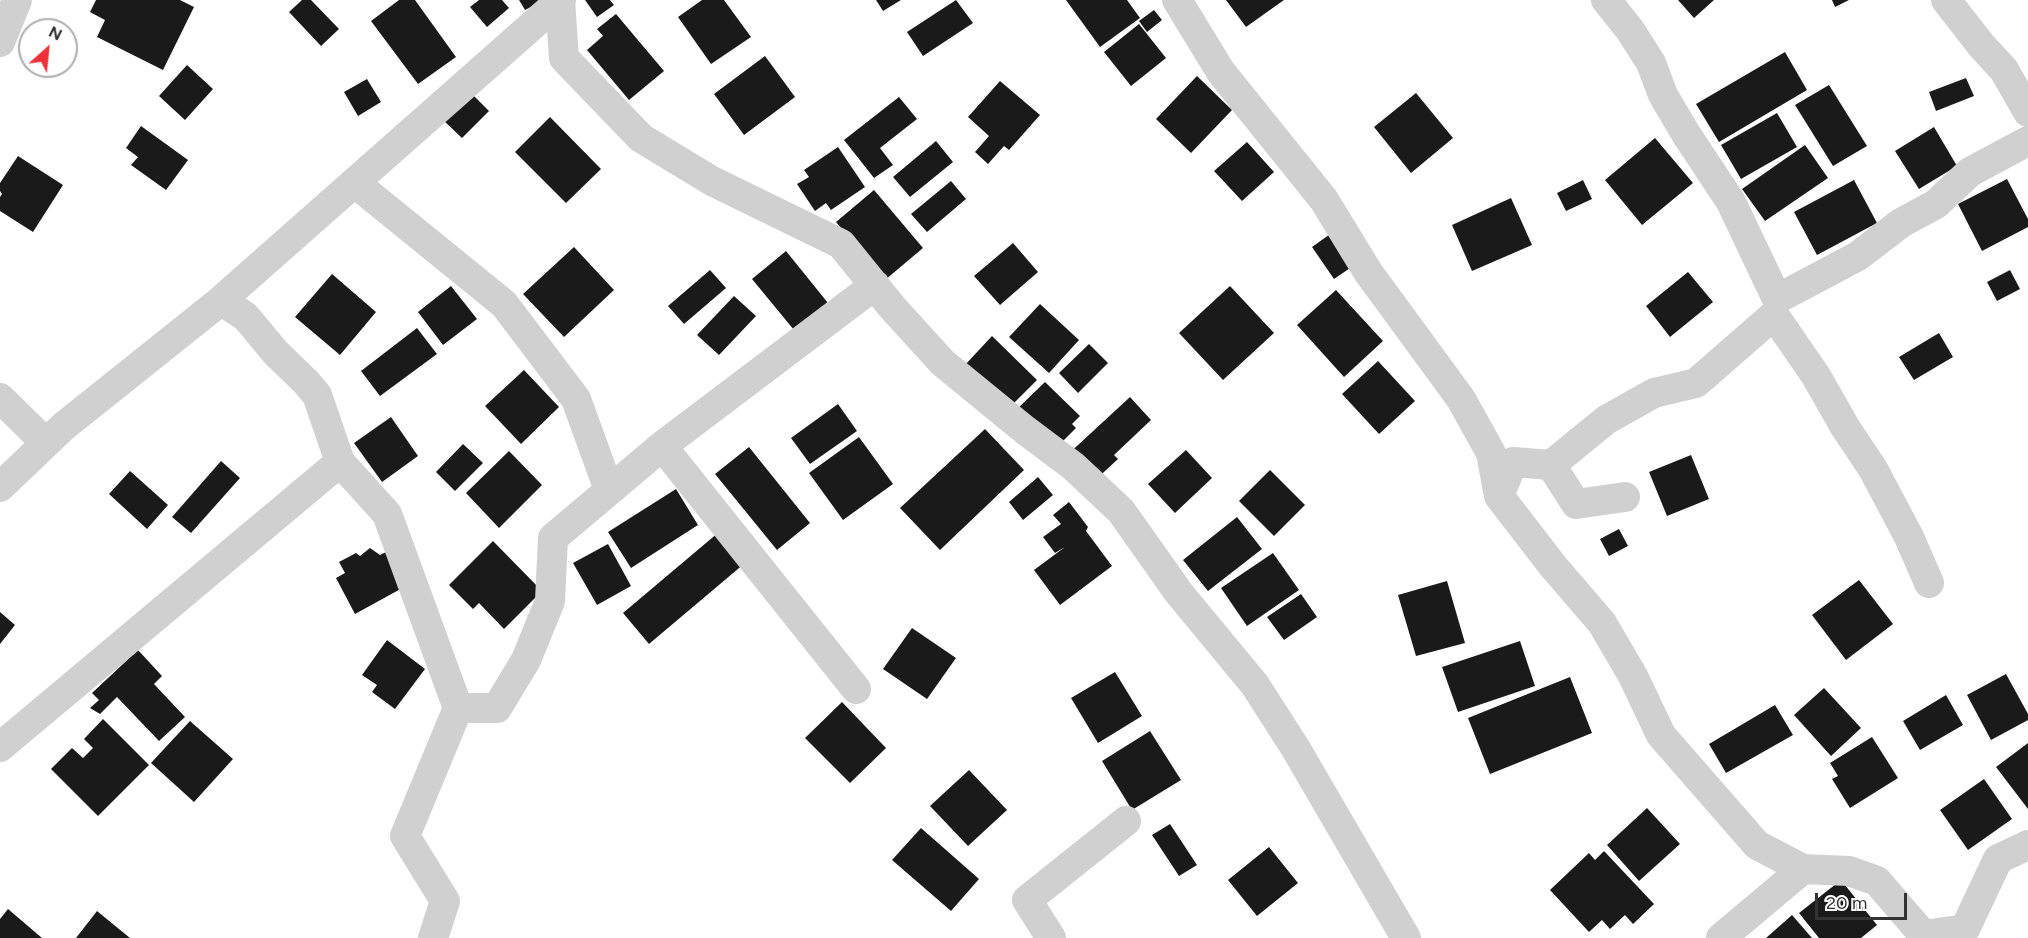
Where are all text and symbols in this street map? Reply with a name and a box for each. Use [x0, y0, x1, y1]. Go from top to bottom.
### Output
north arrow [18, 18, 78, 78]
text: N [46, 22, 65, 45]
scale bar [1818, 881, 1910, 919]
text: 20 m [1826, 892, 1867, 914]

